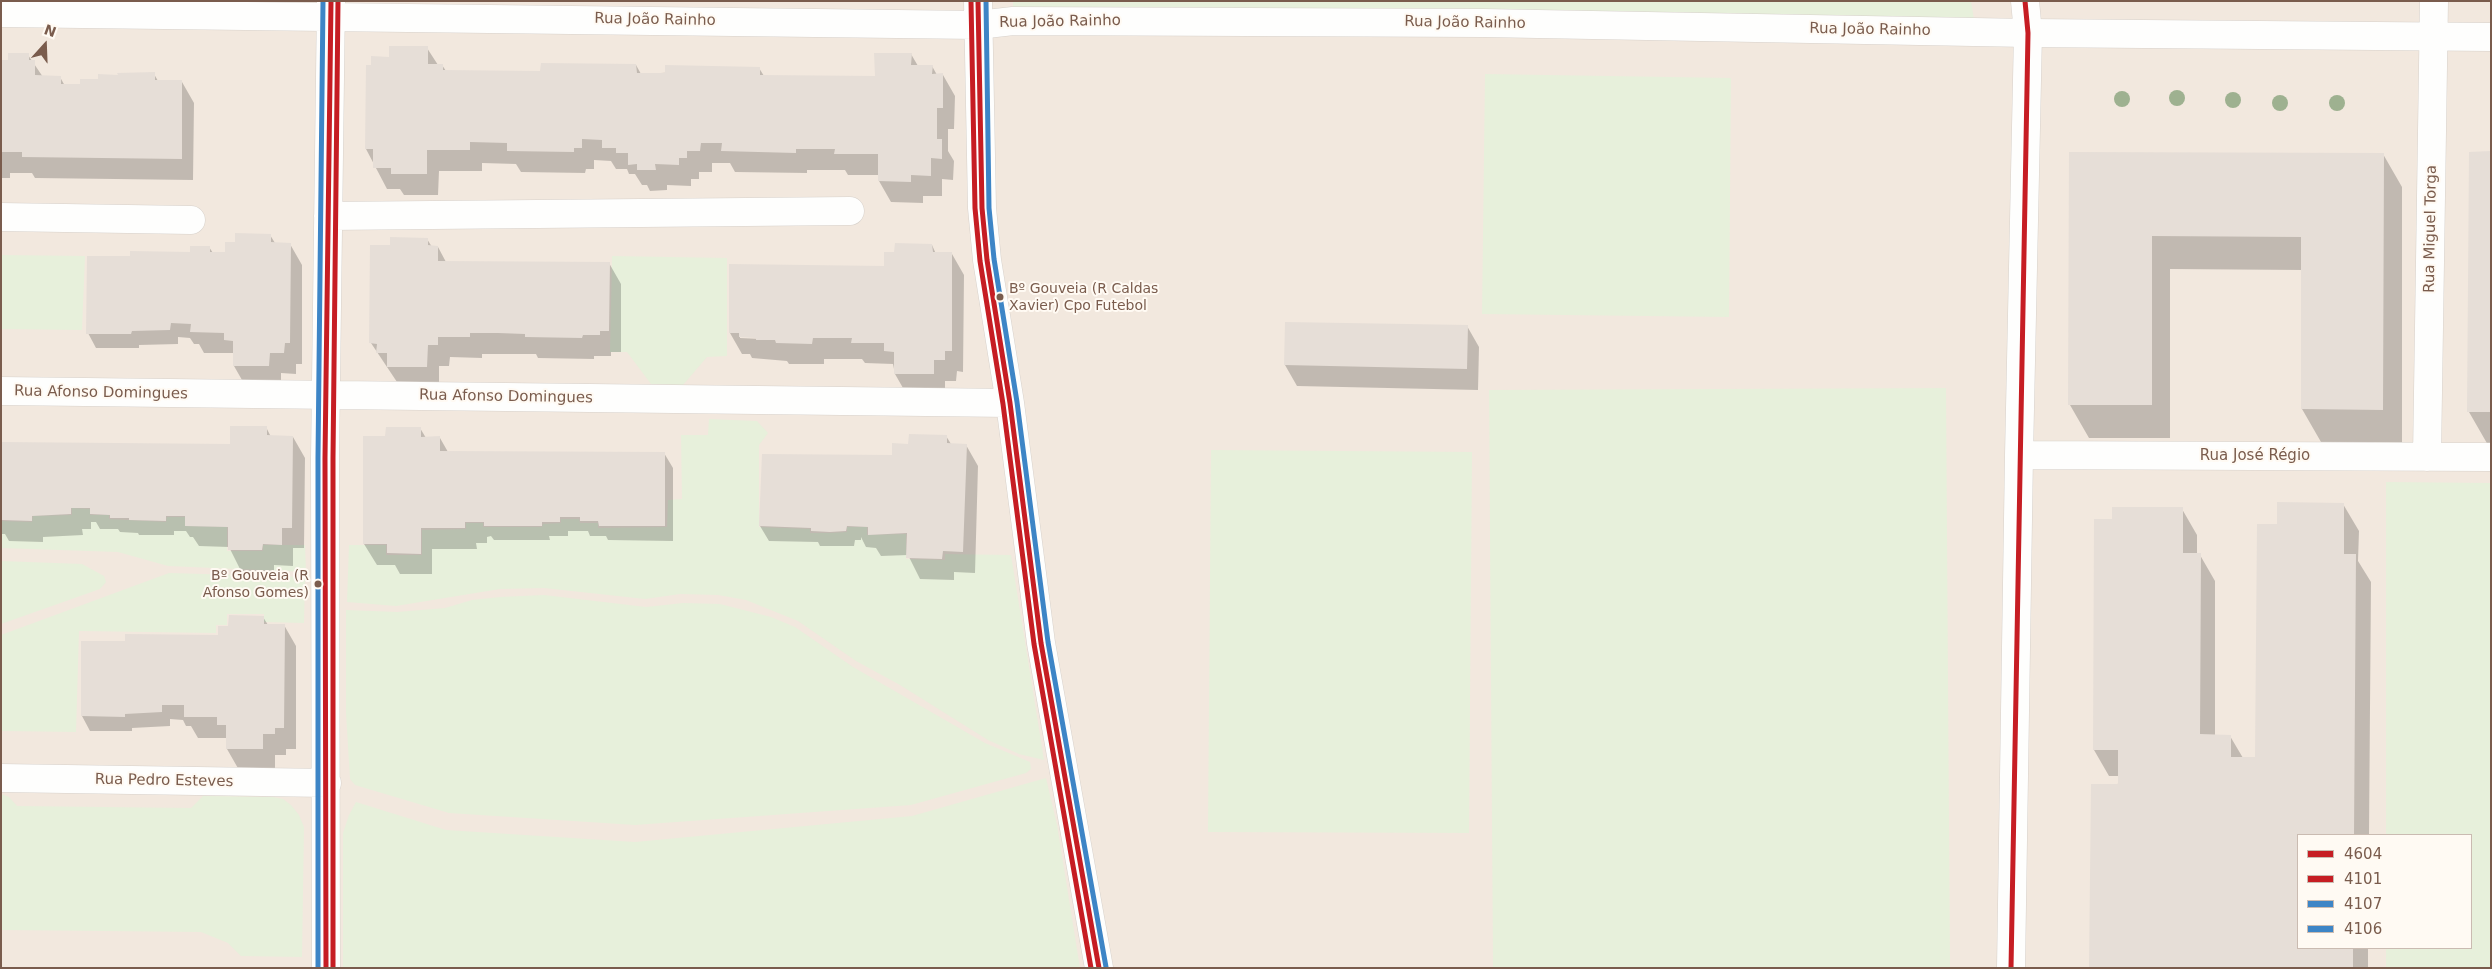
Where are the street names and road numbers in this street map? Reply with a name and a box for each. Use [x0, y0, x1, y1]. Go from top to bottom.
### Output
street label: Rua João Rainho [594, 10, 716, 30]
street label: Rua João Rainho [999, 12, 1121, 32]
street label: Rua João Rainho [1404, 13, 1526, 33]
street label: Rua João Rainho [1809, 20, 1931, 40]
street label: Rua Miguel Torga [2421, 165, 2441, 293]
street label: Rua Afonso Domingues [14, 382, 188, 404]
street label: Rua Afonso Domingues [419, 386, 593, 408]
street label: Rua José Régio [2200, 447, 2310, 465]
street label: Rua Pedro Esteves [95, 771, 233, 791]

